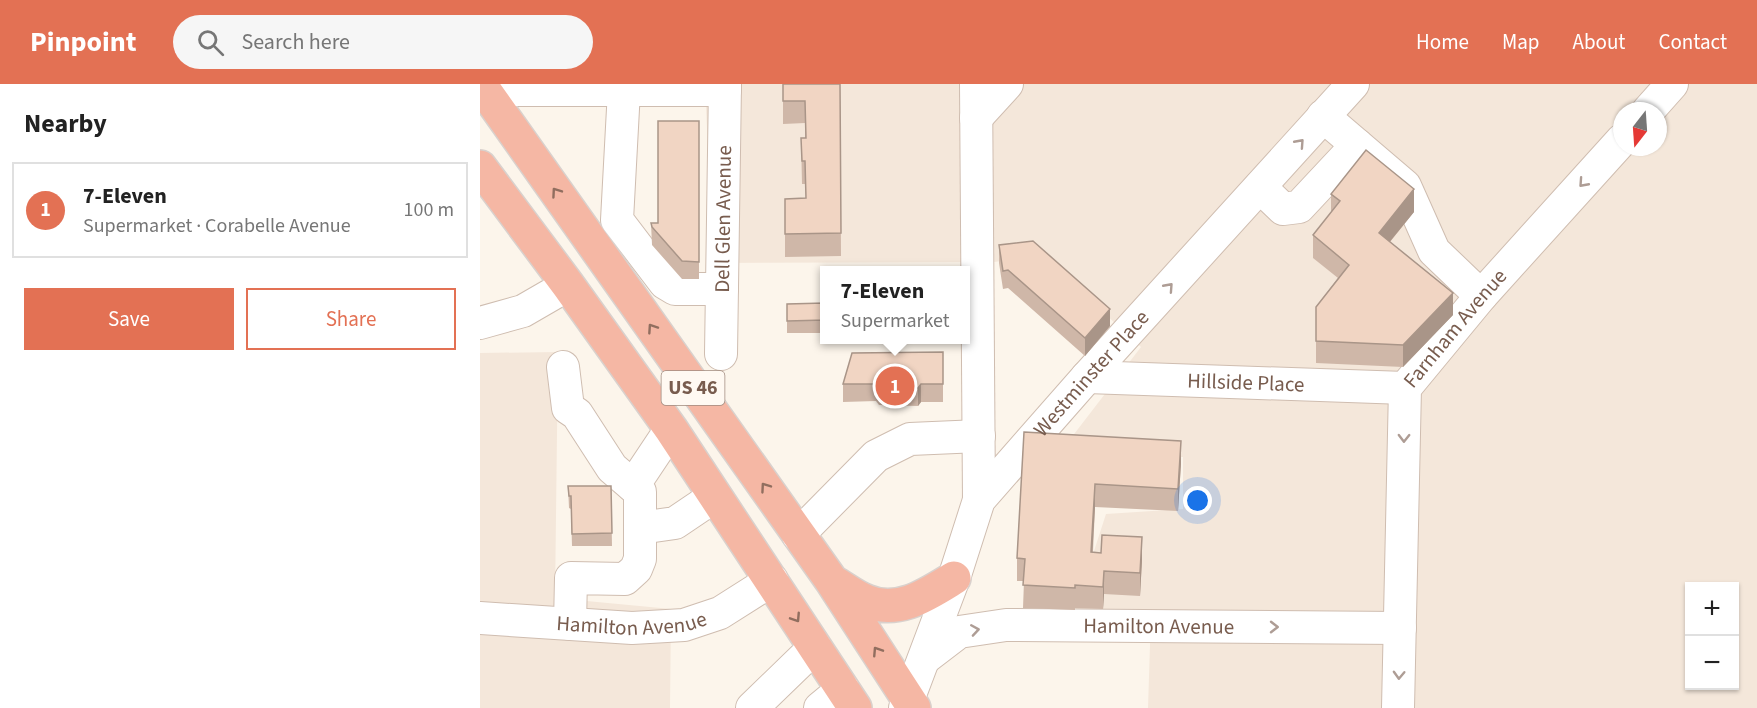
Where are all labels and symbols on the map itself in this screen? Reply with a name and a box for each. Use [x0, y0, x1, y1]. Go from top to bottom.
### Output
north arrow [1613, 102, 1667, 156]
one-way arrow [1293, 139, 1304, 149]
street label: Dell Glen Avenue [707, 145, 739, 293]
one-way arrow [1579, 176, 1590, 187]
one-way arrow [552, 187, 563, 198]
street label: Farnham Avenue [1396, 262, 1514, 394]
one-way arrow [1162, 283, 1173, 294]
street label: Westminster Place [1026, 303, 1156, 443]
one-way arrow [648, 324, 659, 335]
pin: 1 [876, 364, 914, 408]
street label: Hillside Place [1187, 365, 1305, 400]
road number: US 46 [662, 371, 724, 405]
one-way arrow [1398, 433, 1410, 442]
one-way arrow [761, 483, 772, 494]
your location [1183, 486, 1212, 515]
street label: Hamilton Avenue [555, 603, 711, 643]
street label: Hamilton Avenue [1083, 611, 1234, 642]
one-way arrow [789, 612, 801, 622]
one-way arrow [1270, 621, 1279, 633]
one-way arrow [970, 624, 979, 636]
one-way arrow [873, 646, 884, 657]
one-way arrow [1393, 670, 1405, 679]

